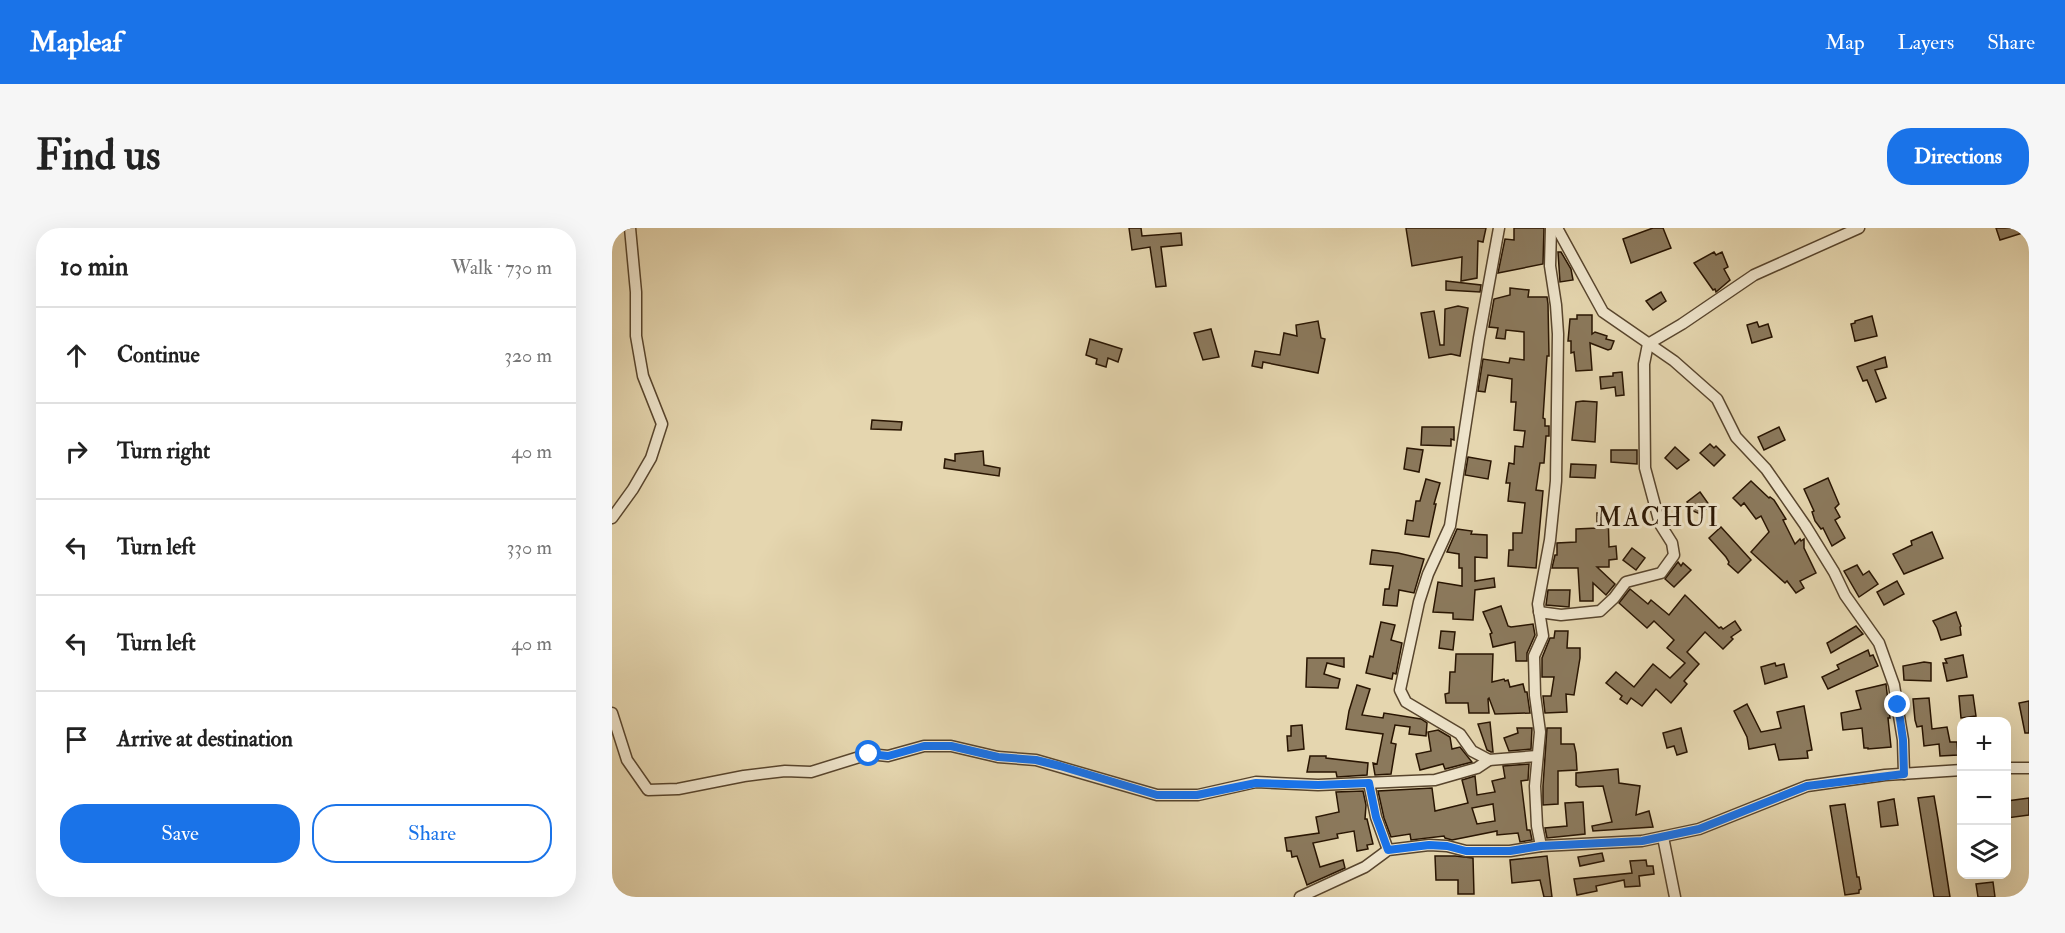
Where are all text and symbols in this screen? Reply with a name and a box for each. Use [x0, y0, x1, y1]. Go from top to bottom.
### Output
text: Mapleaf [30, 25, 122, 60]
text: Map [1825, 29, 1865, 56]
text: Layers [1898, 29, 1954, 56]
text: Share [1987, 29, 2035, 56]
button: Directions [1887, 128, 2029, 185]
text: Find us [36, 130, 160, 182]
text: 10 min [60, 251, 128, 283]
text: Walk · 730 m [451, 255, 552, 280]
icon: ahead [60, 339, 93, 372]
text: Continue [117, 341, 200, 369]
text: 320 m [504, 343, 552, 368]
icon: right [60, 435, 93, 468]
text: Turn right [117, 437, 210, 465]
text: 40 m [511, 439, 552, 464]
district label: MACHUI [1597, 502, 1719, 534]
icon: left [60, 531, 93, 564]
text: Turn left [117, 533, 196, 561]
text: 330 m [507, 535, 552, 560]
icon: left [60, 627, 93, 660]
text: Turn left [117, 629, 196, 657]
text: 40 m [511, 631, 552, 656]
route end [1884, 691, 1910, 717]
map controls [1957, 717, 2011, 879]
button: + [1957, 717, 2011, 771]
icon: arrive [60, 723, 93, 756]
text: Arrive at destination [117, 725, 293, 753]
route start [855, 740, 881, 766]
button: − [1957, 771, 2011, 825]
button: Save [60, 804, 300, 863]
button: Share [312, 804, 552, 863]
button: layers [1957, 825, 2011, 879]

